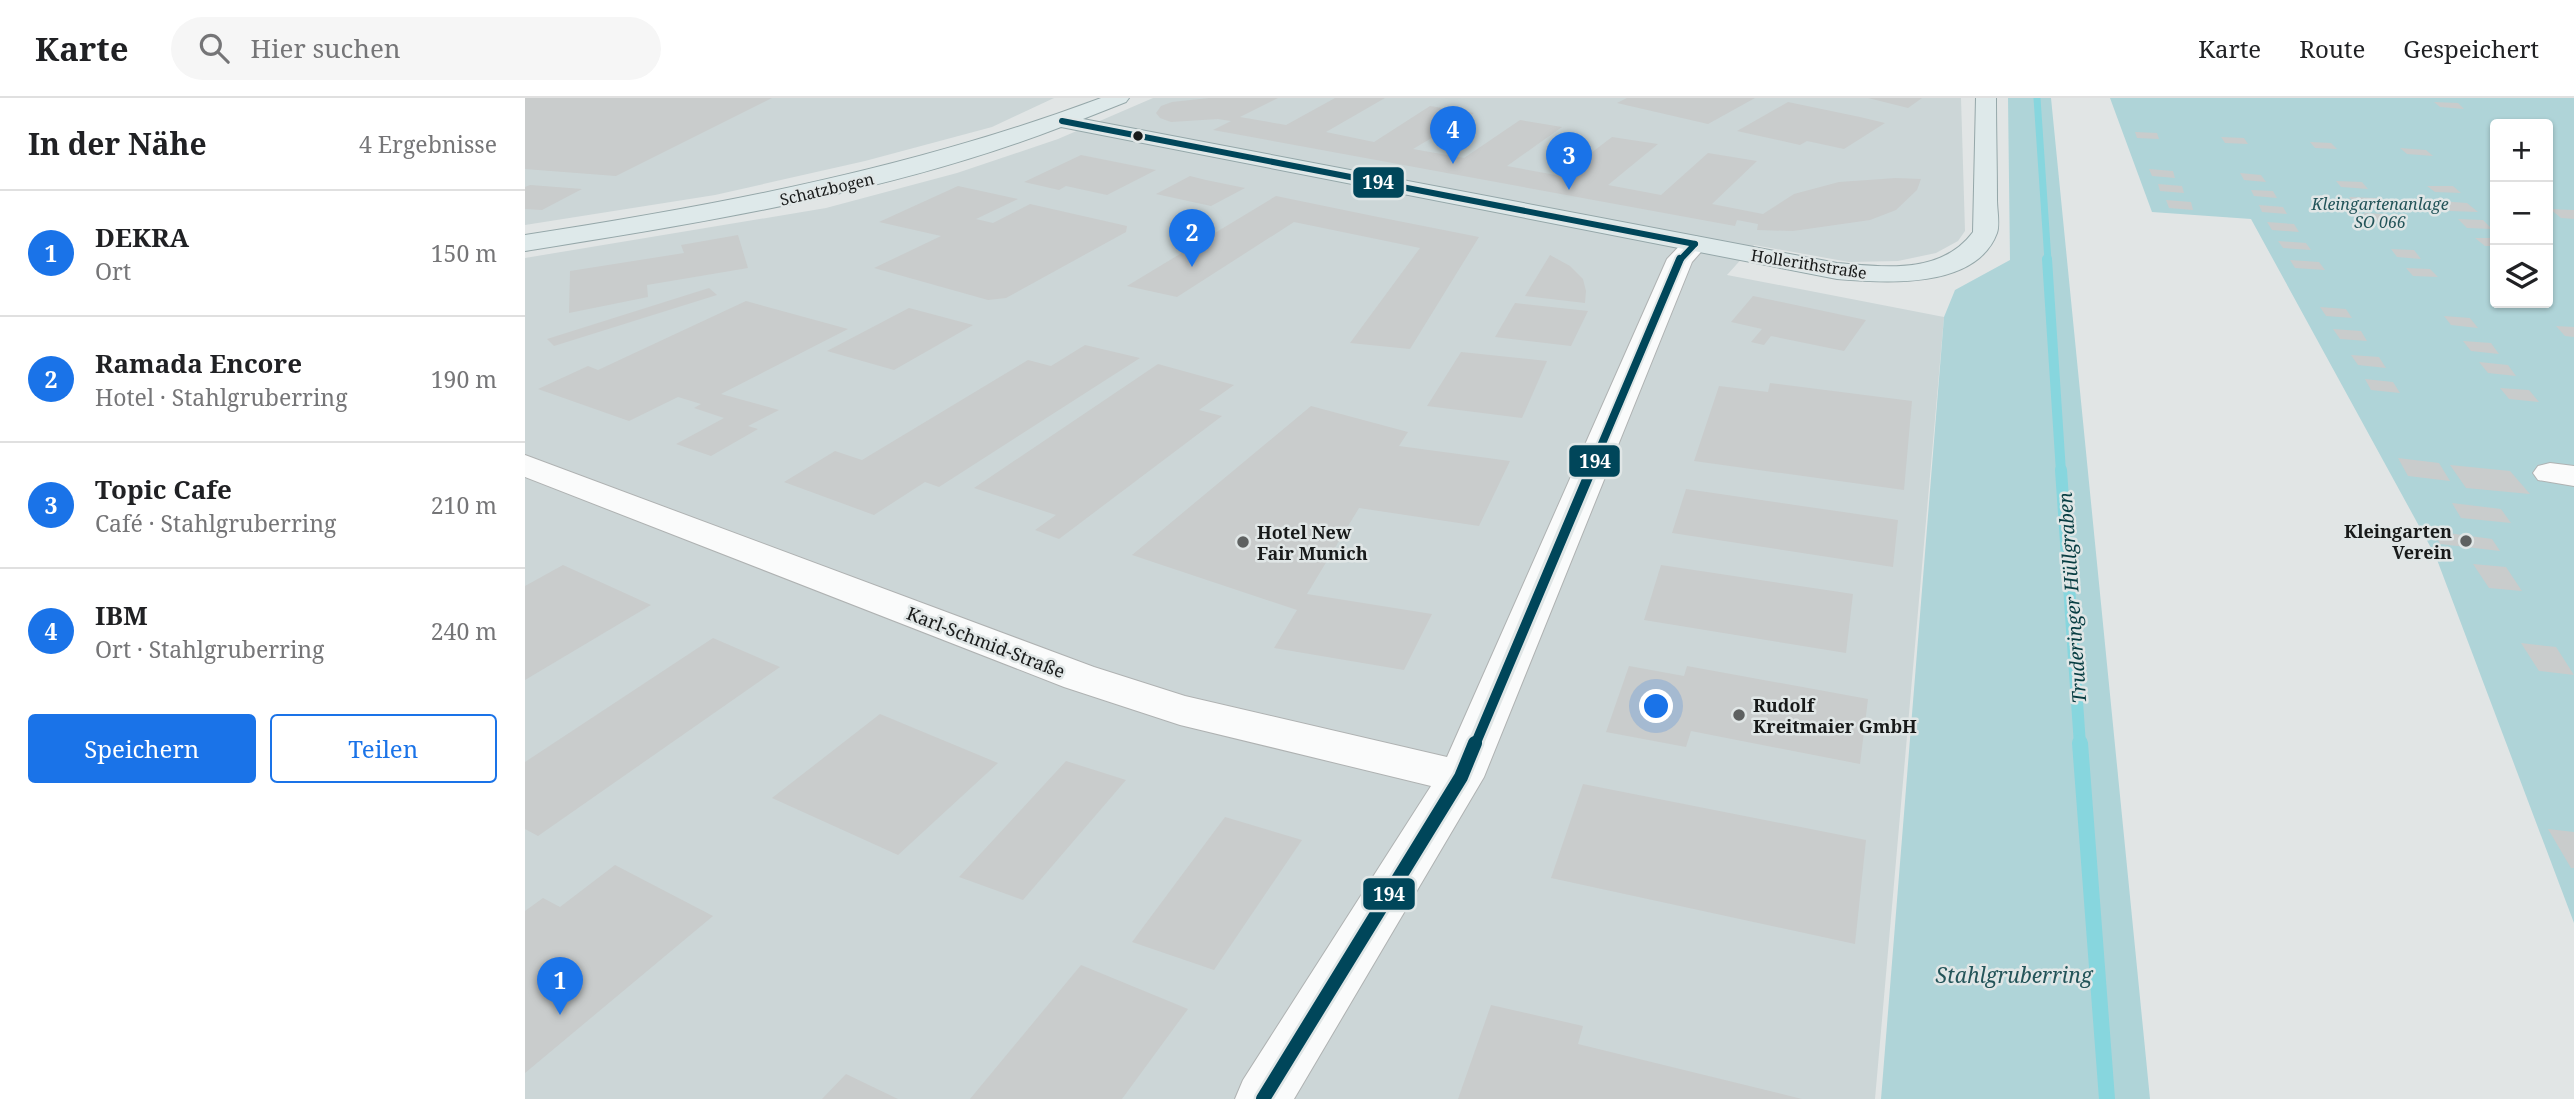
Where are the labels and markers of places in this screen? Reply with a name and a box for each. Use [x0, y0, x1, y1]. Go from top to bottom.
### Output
pin: 4 [1430, 106, 1476, 164]
unlabelled marker [1131, 129, 1145, 143]
pin: 3 [1546, 132, 1592, 190]
pin: 2 [1169, 209, 1215, 267]
place label: Kleingarten Verein [2344, 519, 2452, 564]
place label: Hotel New Fair Munich [1257, 520, 1368, 565]
marker: Kleingarten Verein [2458, 533, 2474, 549]
marker: Hotel New Fair Munich [1235, 534, 1251, 550]
place label: Rudolf Kreitmaier GmbH [1753, 693, 1917, 738]
marker: Rudolf Kreitmaier GmbH [1731, 707, 1747, 723]
pin: 1 [537, 957, 583, 1015]

